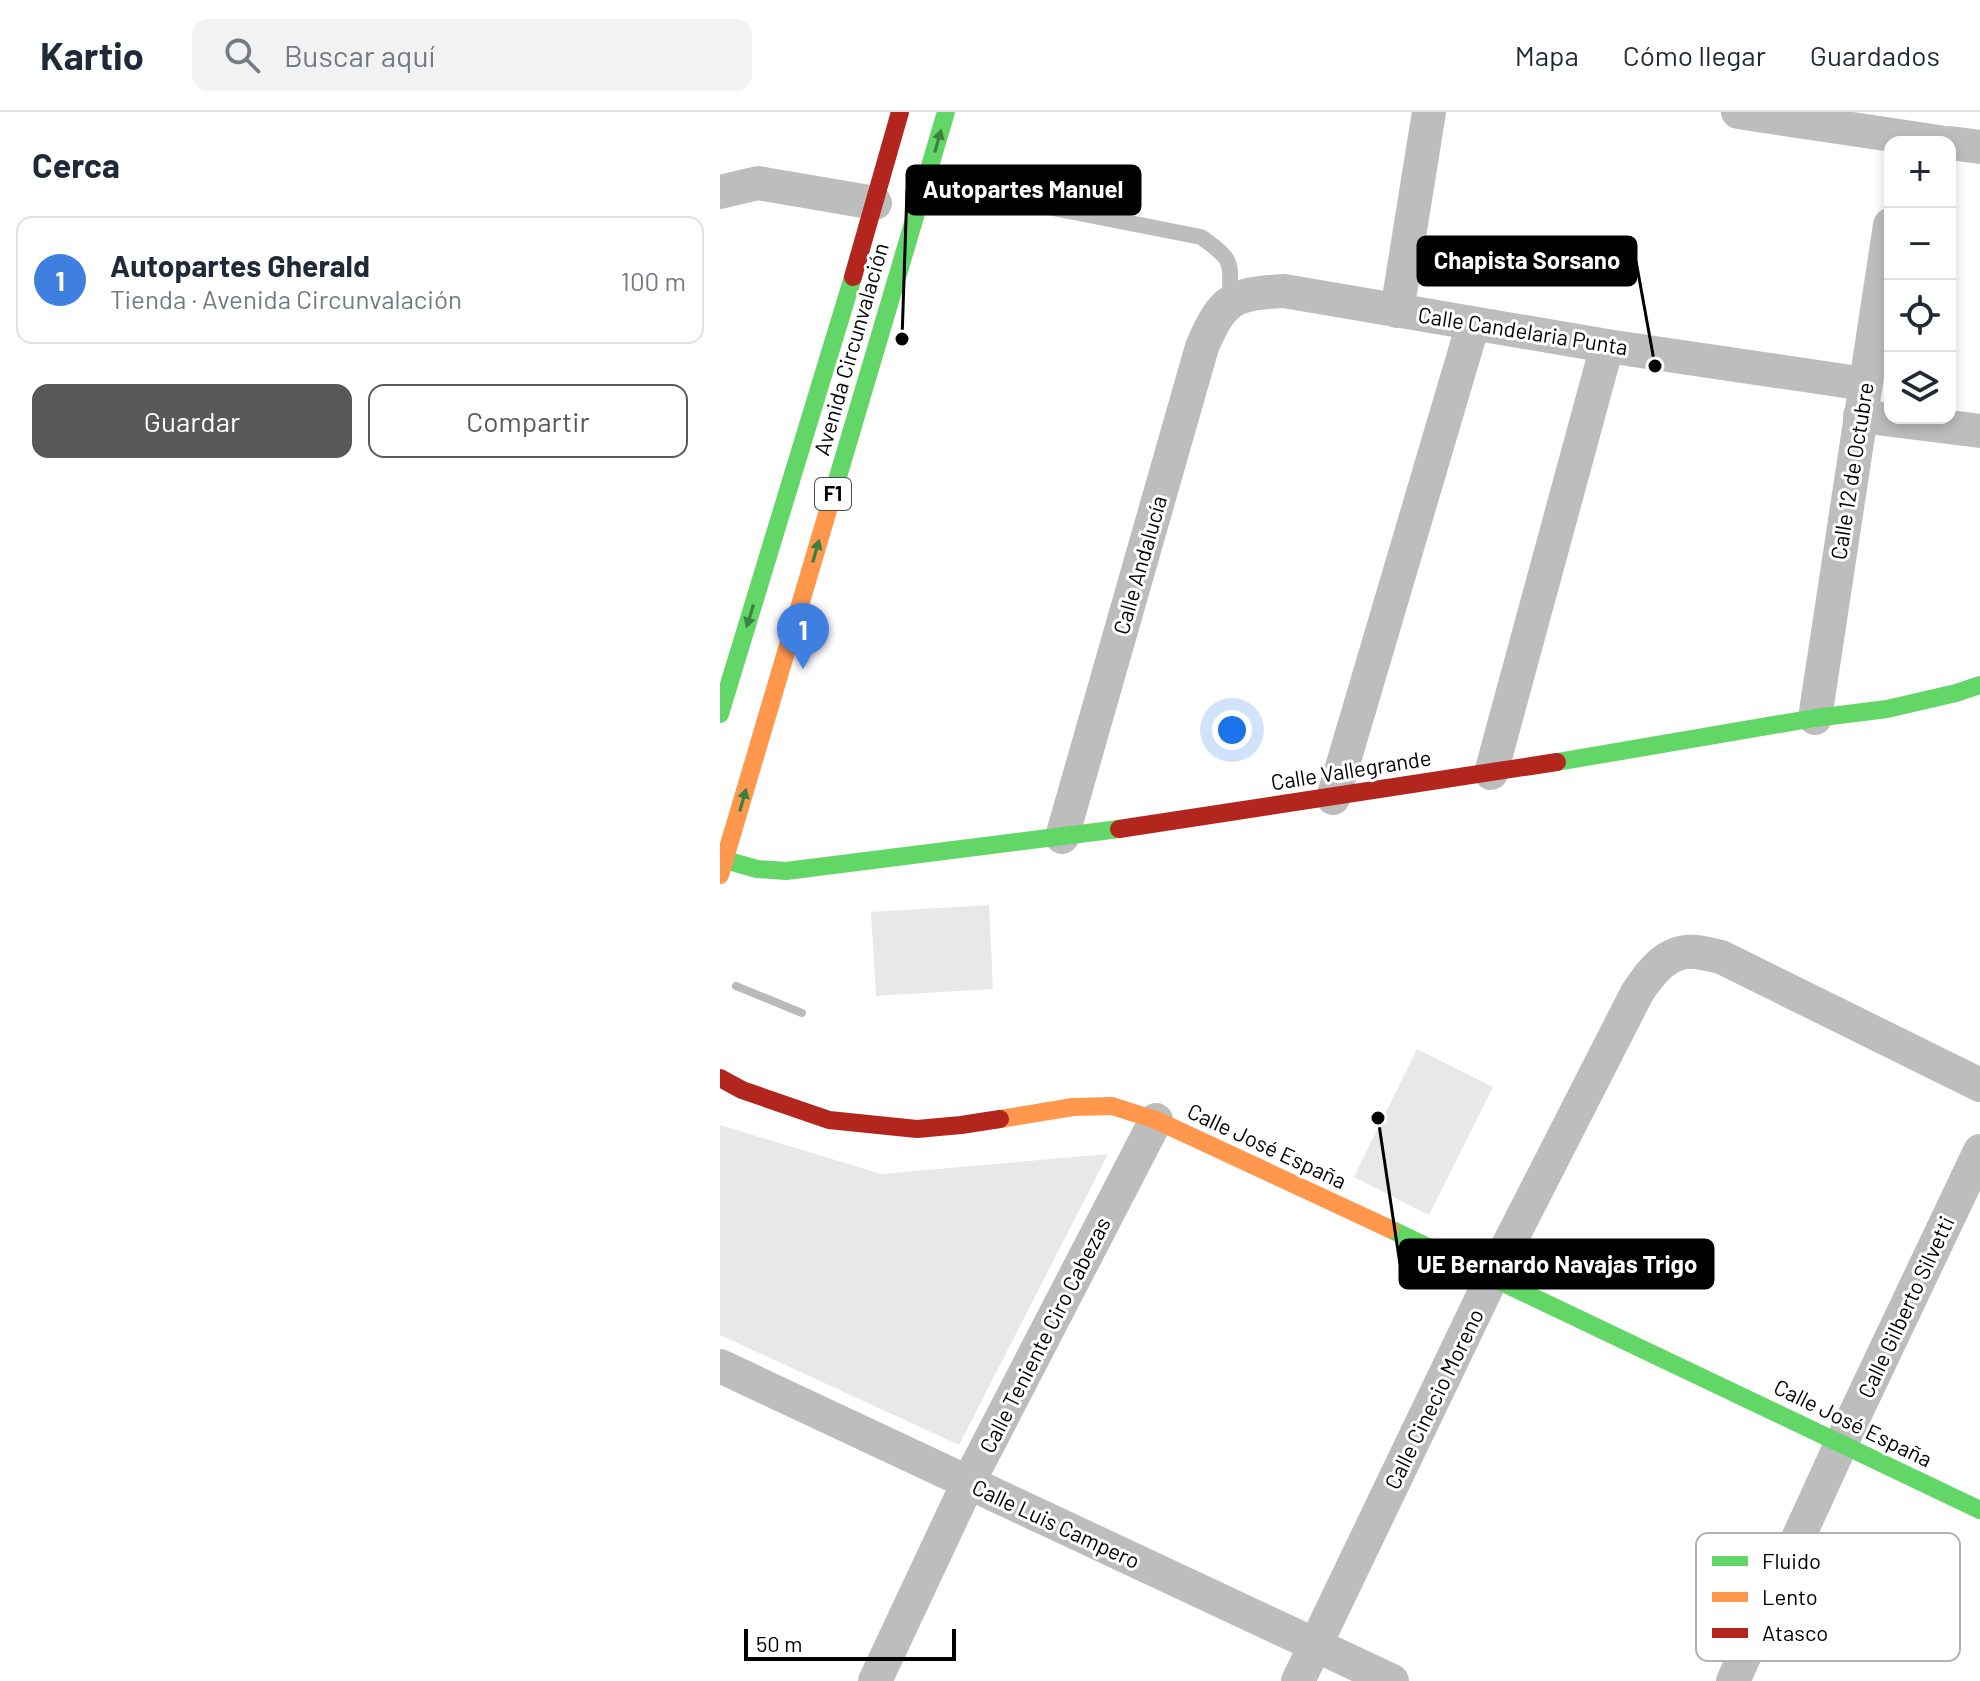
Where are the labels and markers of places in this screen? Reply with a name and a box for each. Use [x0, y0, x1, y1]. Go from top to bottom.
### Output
callout: Autopartes Manuel [907, 166, 1140, 214]
callout: Chapista Sorsano [1418, 237, 1636, 285]
pin: 1 [777, 603, 829, 669]
callout: UE Bernardo Navajas Trigo [1400, 1240, 1713, 1288]

